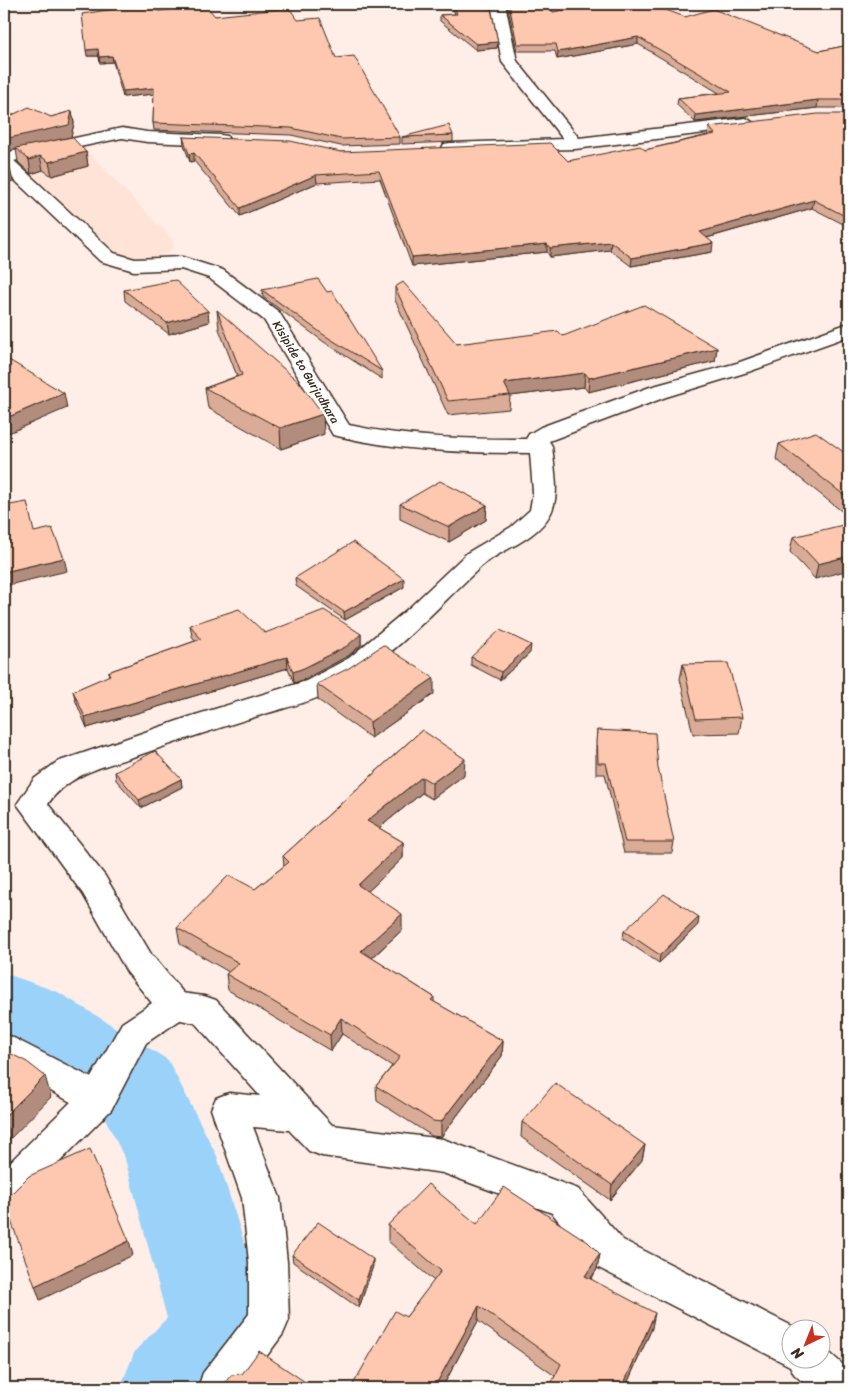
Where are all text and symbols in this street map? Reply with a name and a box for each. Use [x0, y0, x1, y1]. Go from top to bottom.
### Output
street label: Kisipide to Gurjudhara [266, 316, 346, 428]
north arrow [780, 1320, 830, 1370]
text: N [785, 1340, 810, 1366]

